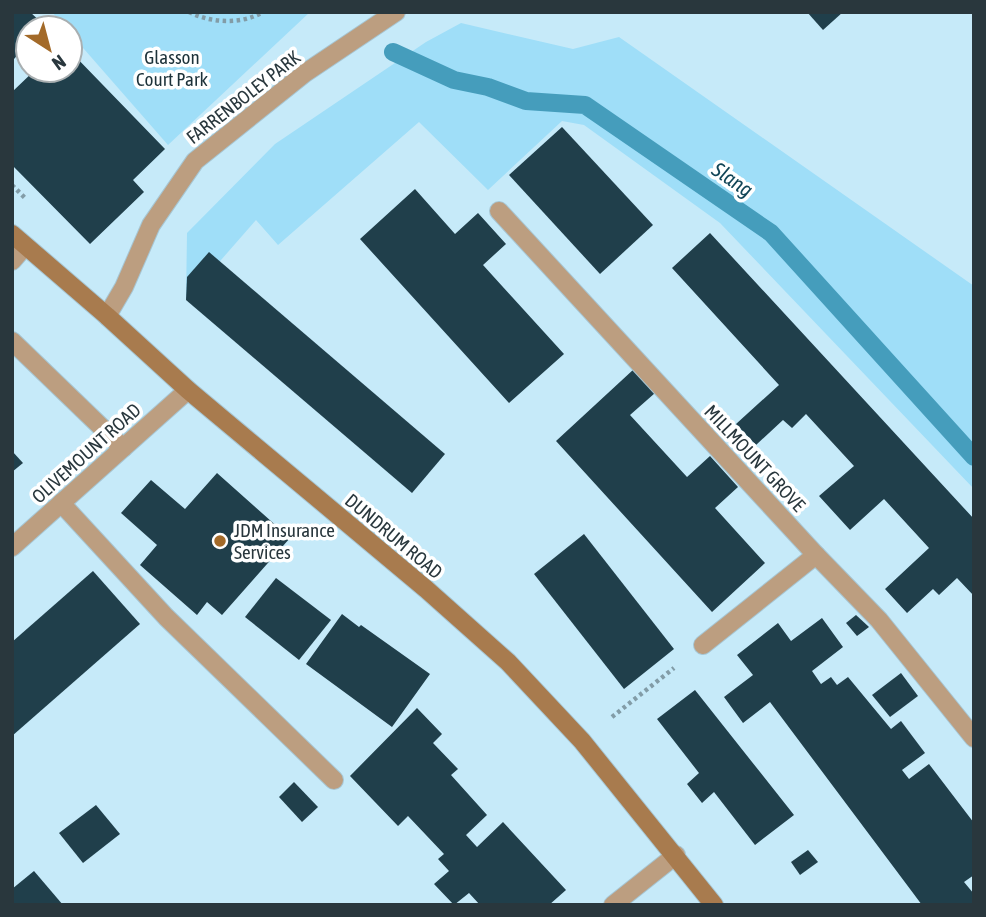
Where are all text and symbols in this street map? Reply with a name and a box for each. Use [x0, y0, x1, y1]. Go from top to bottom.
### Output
north arrow [14, 14, 84, 84]
street label: FARRENBOLEY PARK [182, 45, 305, 148]
park label: Glasson Court Park [136, 46, 209, 90]
text: N [48, 51, 70, 75]
water label: Slang [707, 156, 758, 201]
street label: OLIVEMOUNT ROAD [27, 399, 145, 507]
street label: MILLMOUNT GROVE [700, 400, 810, 516]
street label: DUNDRUM ROAD [341, 489, 447, 583]
place label: JDM Insurance Services [234, 519, 335, 563]
marker: JDM Insurance Services [212, 533, 228, 549]

